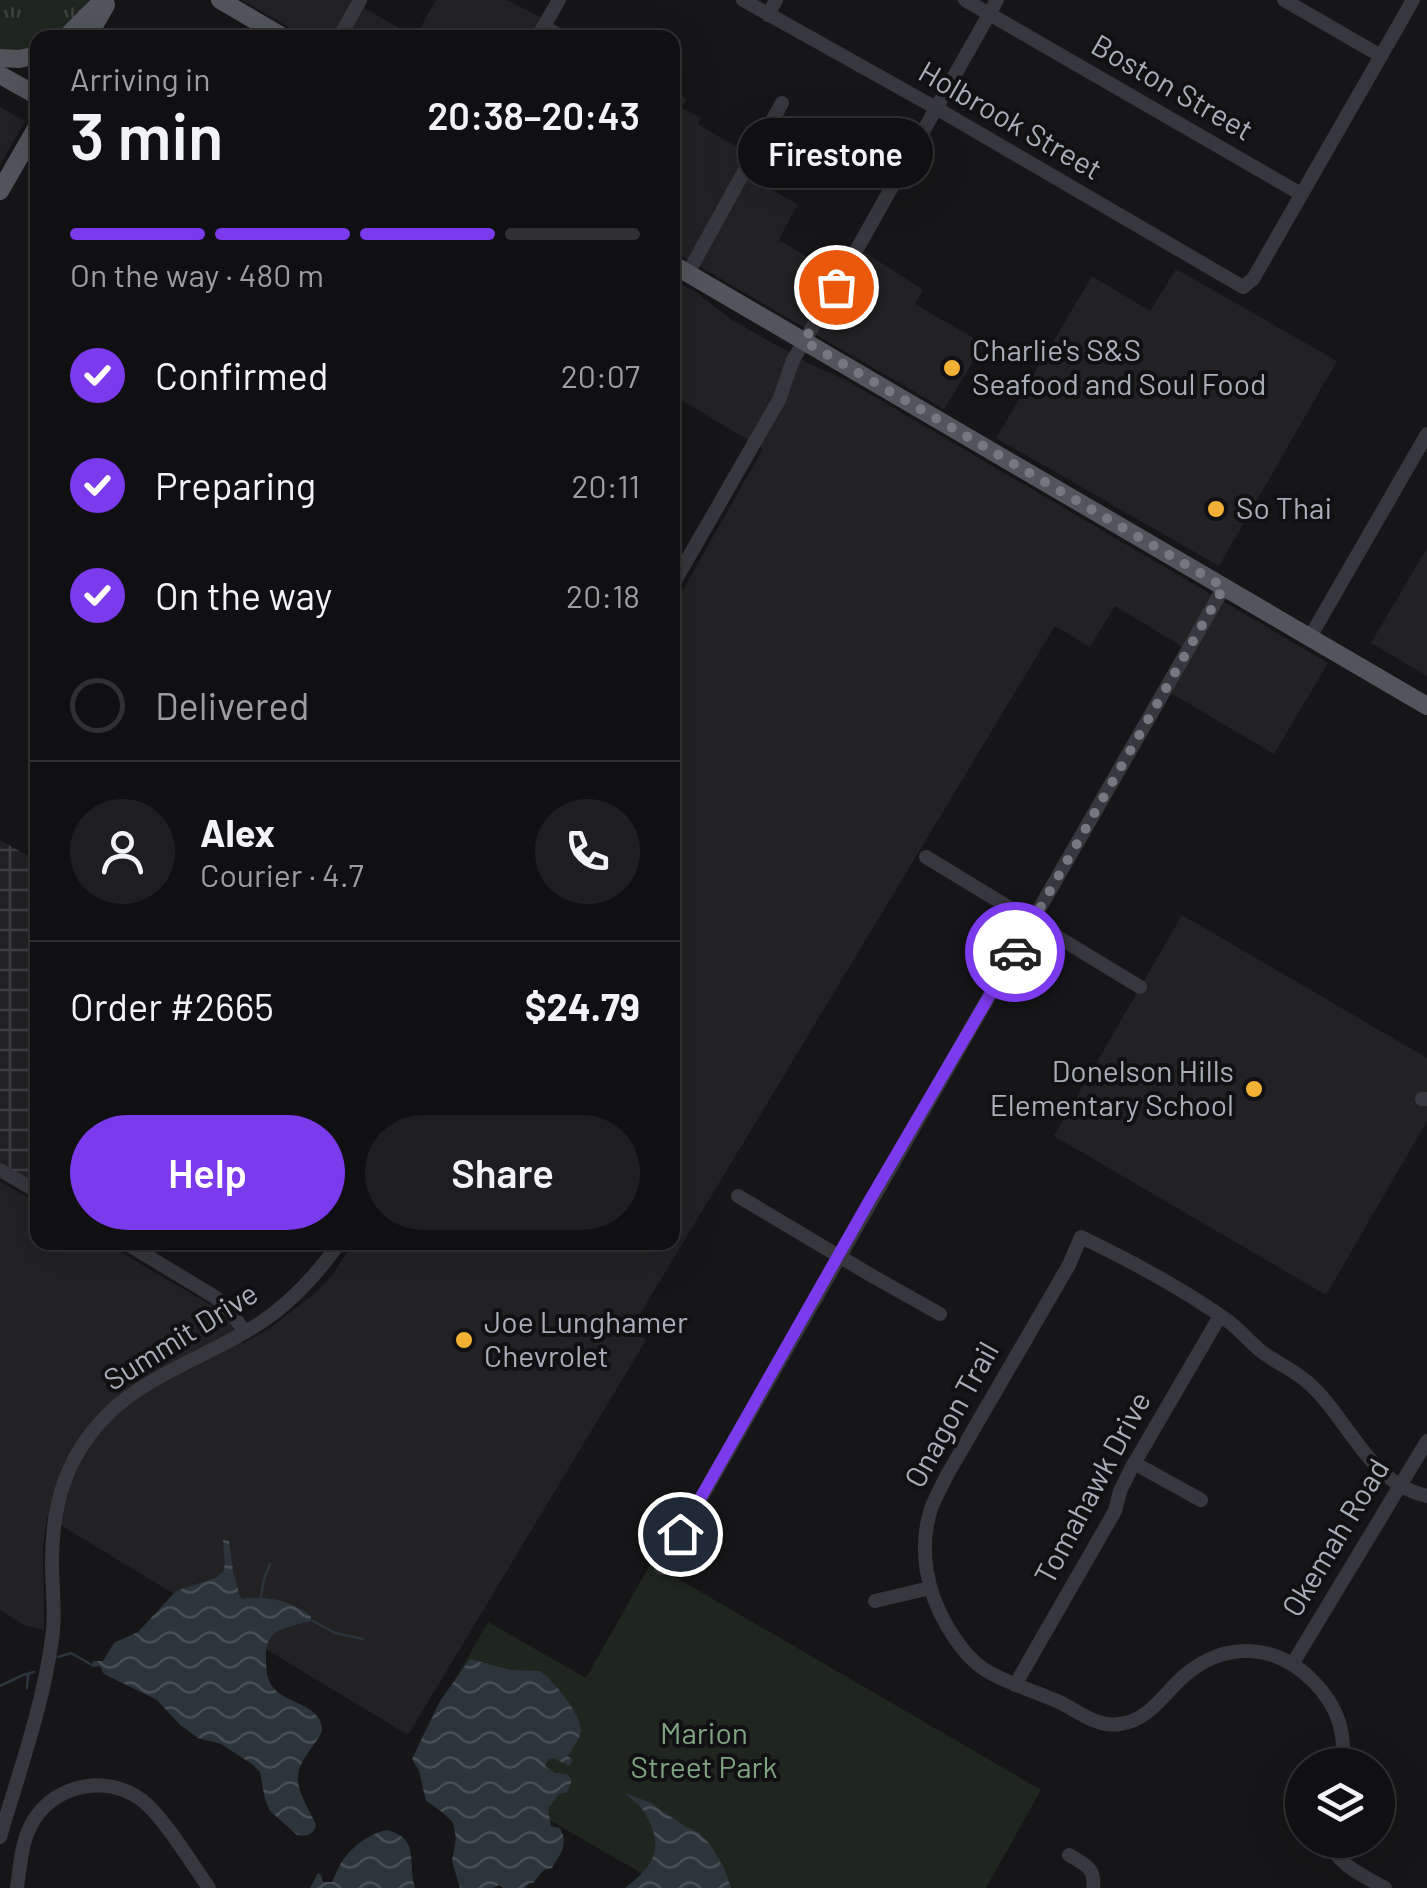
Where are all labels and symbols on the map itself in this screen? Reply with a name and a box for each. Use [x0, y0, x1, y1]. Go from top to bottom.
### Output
street label: Boston Street [1086, 26, 1260, 147]
street label: Holbrook Street [913, 52, 1109, 186]
callout: Firestone [738, 117, 934, 187]
pin [794, 245, 879, 330]
place label: Charlie's S&S Seafood and Soul Food [972, 331, 1266, 401]
marker: Charlie's S&S Seafood and Soul Food [941, 357, 963, 379]
place label: So Thai [1236, 489, 1332, 525]
marker: So Thai [1205, 498, 1227, 520]
courier [965, 902, 1065, 1002]
place label: Donelson Hills Elementary School [990, 1052, 1234, 1122]
marker: Donelson Hills Elementary School [1243, 1078, 1265, 1100]
street label: Summit Drive [96, 1274, 264, 1397]
place label: Joe Lunghamer Chevrolet [484, 1303, 688, 1373]
marker: Joe Lunghamer Chevrolet [453, 1329, 475, 1351]
street label: Onagon Trail [895, 1335, 1005, 1493]
street label: Tomahawk Drive [1026, 1385, 1157, 1589]
street label: Okemah Road [1273, 1452, 1395, 1622]
pin [638, 1492, 723, 1577]
park label: Marion Street Park [631, 1714, 777, 1784]

